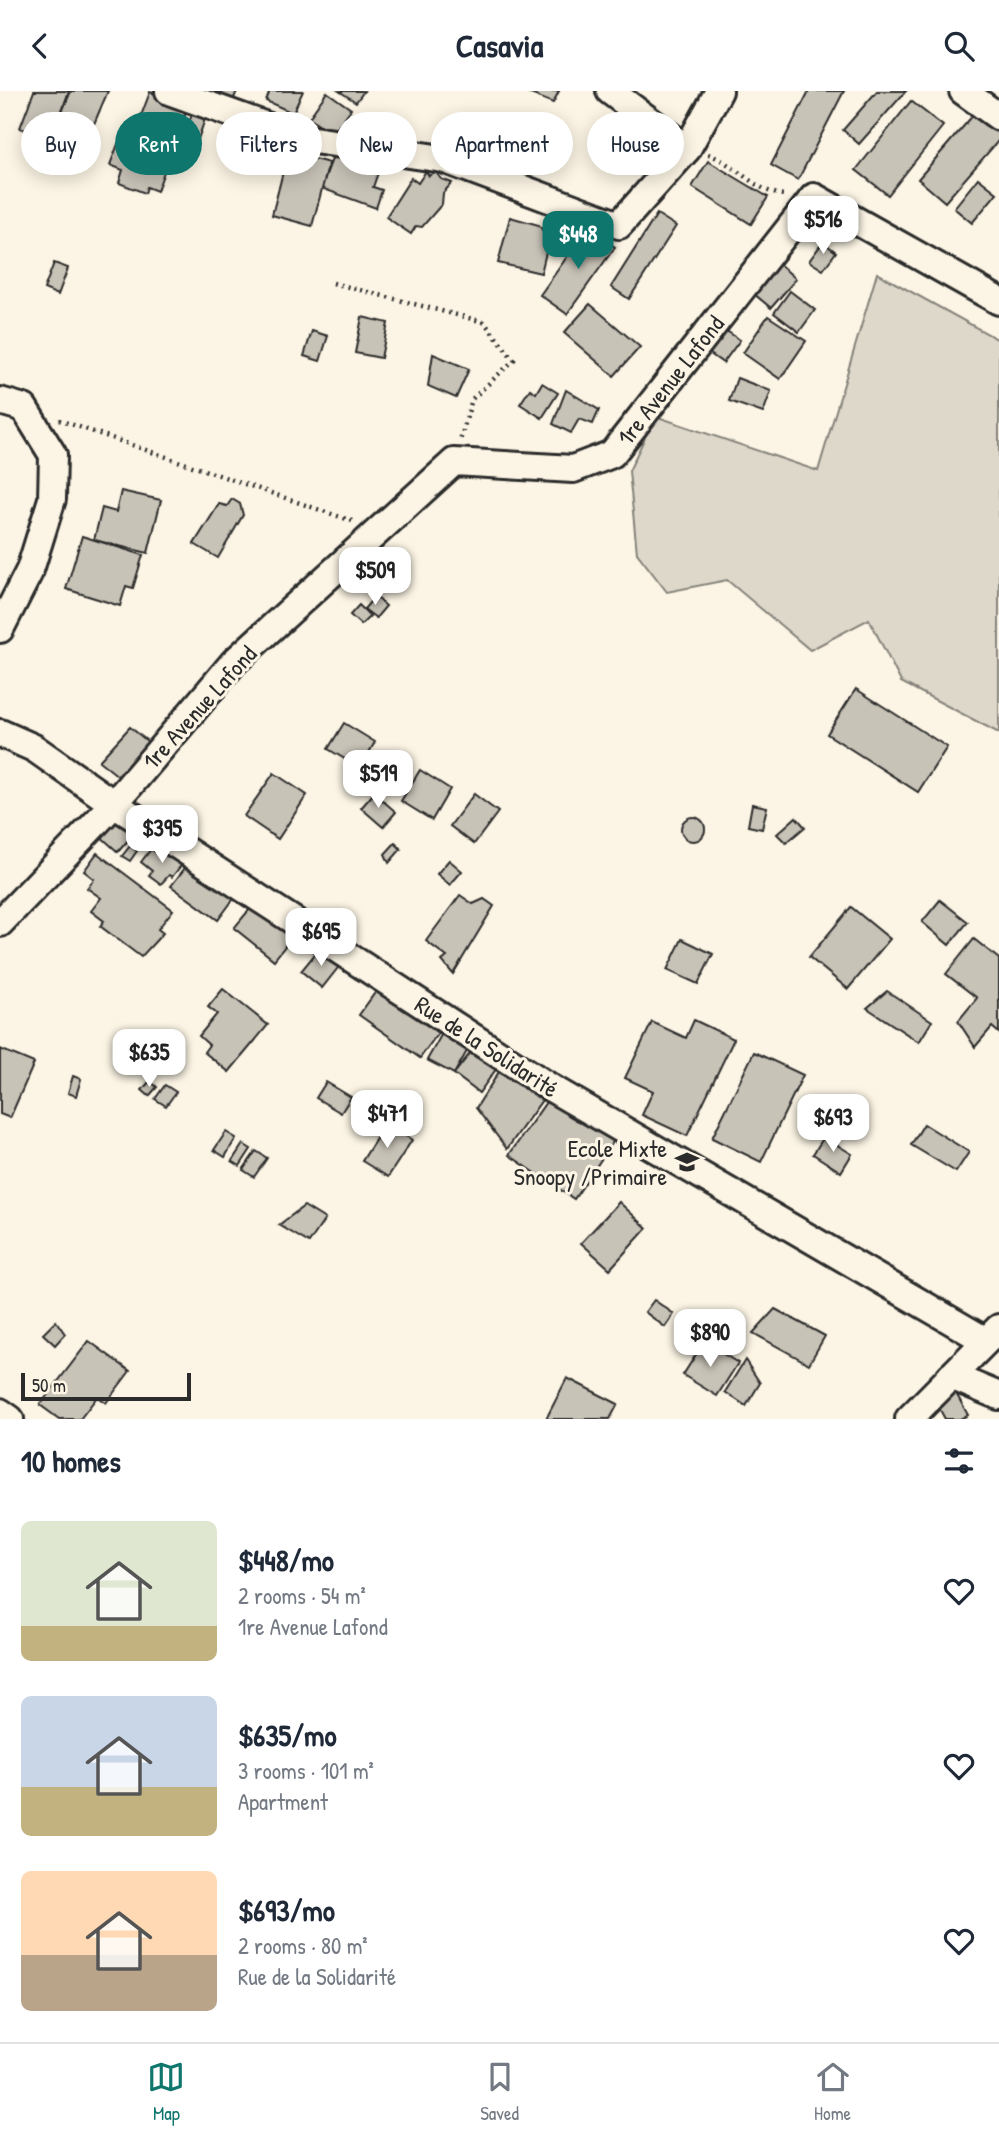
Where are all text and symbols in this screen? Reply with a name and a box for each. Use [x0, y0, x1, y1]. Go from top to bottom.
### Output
text: Casavia [456, 24, 543, 67]
icon: back [21, 27, 59, 65]
icon: search [940, 27, 978, 65]
chip: Buy [21, 112, 101, 175]
chip: Rent [115, 112, 202, 175]
chip: Filters [216, 112, 322, 175]
chip: New [336, 112, 417, 175]
chip: Apartment [431, 112, 573, 175]
chip: House [587, 112, 684, 175]
pin: $516 [782, 197, 864, 256]
text: $516 [804, 203, 842, 234]
pin: $448 [537, 211, 619, 271]
text: $448 [559, 218, 597, 249]
street label: 1re Avenue Lafond [609, 309, 731, 451]
pin: $509 [334, 547, 416, 607]
text: $509 [355, 554, 395, 585]
street label: 1re Avenue Lafond [135, 638, 263, 776]
pin: $519 [337, 751, 419, 810]
text: $519 [359, 757, 397, 788]
pin: $395 [121, 805, 203, 865]
text: $395 [142, 812, 182, 843]
pin: $695 [280, 909, 362, 968]
text: $695 [301, 915, 341, 946]
street label: Rue de la Solidarité [409, 988, 565, 1105]
pin: $635 [108, 1030, 190, 1089]
text: $635 [129, 1036, 169, 1067]
pin: $471 [346, 1091, 428, 1150]
pin: $693 [792, 1095, 874, 1154]
text: $471 [367, 1097, 407, 1128]
text: $693 [813, 1101, 853, 1132]
place label: Ecole Mixte Snoopy /Primaire [514, 1132, 667, 1192]
school or university icon: Ecole Mixte Snoopy /Primaire [673, 1148, 701, 1176]
pin: $890 [669, 1309, 751, 1369]
text: $890 [690, 1316, 730, 1347]
scale bar [21, 1370, 191, 1402]
text: 50 m [32, 1372, 66, 1398]
text: 10 homes [21, 1441, 121, 1481]
icon: filters [940, 1442, 978, 1480]
text: $448/mo [238, 1540, 334, 1580]
icon: home [77, 1549, 161, 1633]
icon: heart [940, 1572, 978, 1610]
text: 2 rooms · 54 m² [238, 1580, 366, 1611]
text: 1re Avenue Lafond [238, 1611, 388, 1642]
text: $635/mo [238, 1715, 337, 1755]
icon: home [77, 1724, 161, 1808]
icon: heart [940, 1747, 978, 1785]
text: 3 rooms · 101 m² [238, 1755, 374, 1786]
text: Apartment [238, 1786, 328, 1817]
text: $693/mo [238, 1890, 335, 1930]
icon: home [77, 1899, 161, 1983]
icon: heart [940, 1922, 978, 1960]
text: 2 rooms · 80 m² [238, 1930, 368, 1961]
text: Rue de la Solidarité [238, 1961, 396, 1992]
tab: Map [147, 2058, 185, 2126]
tab: Saved [480, 2058, 519, 2126]
tab: Home [814, 2058, 852, 2126]

